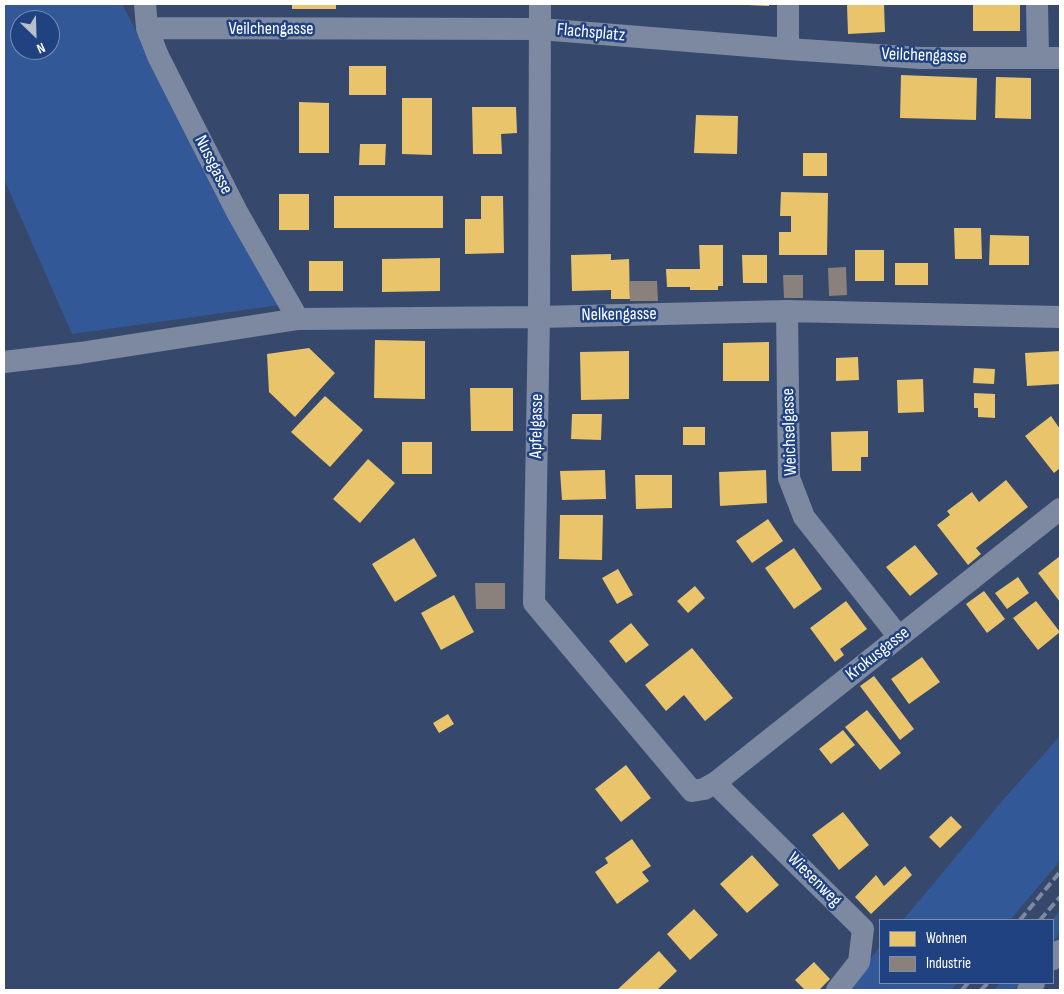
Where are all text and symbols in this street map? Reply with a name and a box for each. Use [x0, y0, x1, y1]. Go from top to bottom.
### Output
north arrow [10, 10, 60, 60]
street label: Veilchengasse [228, 18, 314, 40]
street label: Flachsplatz [556, 19, 626, 47]
text: N [34, 39, 48, 58]
street label: Veilchengasse [881, 44, 967, 68]
street label: Nussgasse [189, 132, 237, 198]
street label: Nelkengasse [581, 304, 657, 326]
street label: Weichselgasse [778, 388, 802, 476]
street label: Apfelgasse [526, 393, 548, 459]
street label: Krokusgasse [842, 622, 914, 686]
street label: Wiesenweg [782, 848, 846, 912]
legend [879, 919, 1054, 984]
text: Wohnen [926, 929, 967, 948]
text: Industrie [926, 954, 971, 973]

